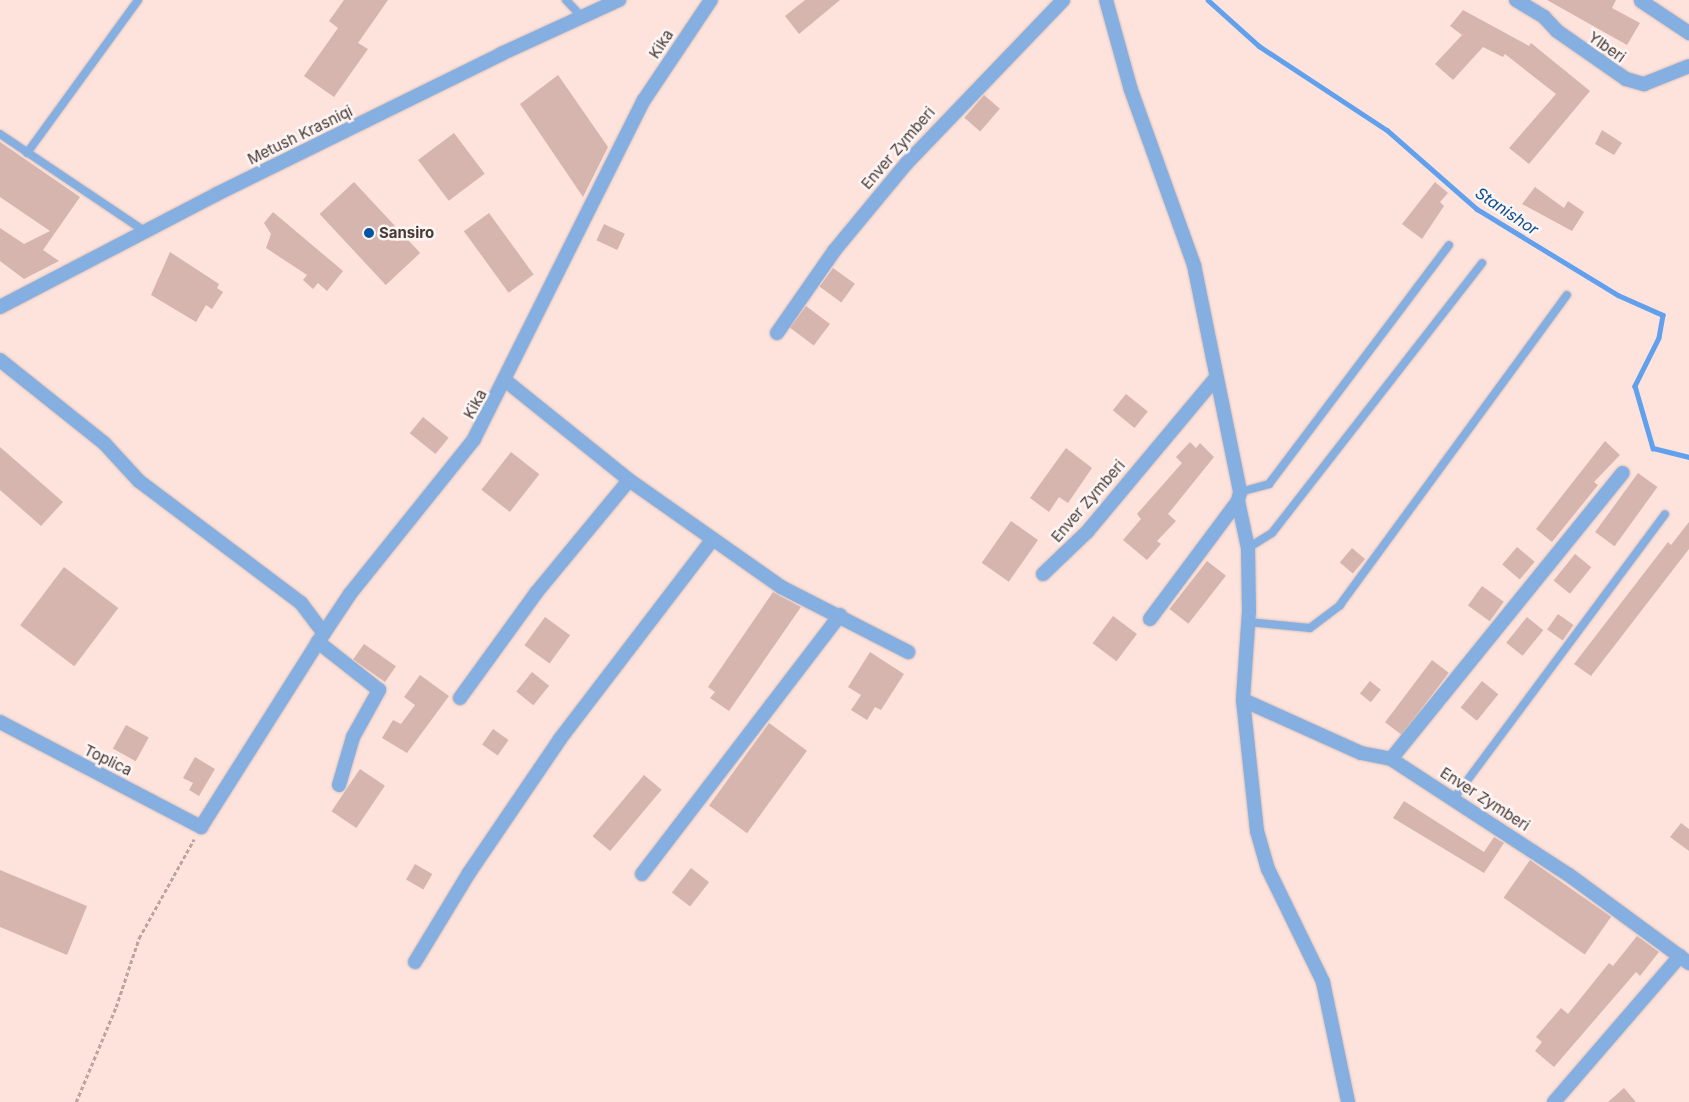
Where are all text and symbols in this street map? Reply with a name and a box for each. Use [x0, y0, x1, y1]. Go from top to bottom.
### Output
street label: Kika [645, 26, 677, 62]
street label: Ylberi [1585, 28, 1629, 66]
street label: Metush Krasniqi [245, 102, 355, 168]
street label: Enver Zymberi [857, 103, 939, 193]
water label: Stanishor [1472, 183, 1542, 239]
place label: Sansiro [379, 224, 434, 242]
marker: Sansiro [363, 227, 375, 239]
street label: Kika [460, 386, 490, 422]
street label: Enver Zymberi [1047, 456, 1129, 546]
street label: Toplica [81, 741, 135, 779]
street label: Enver Zymberi [1437, 763, 1533, 835]

